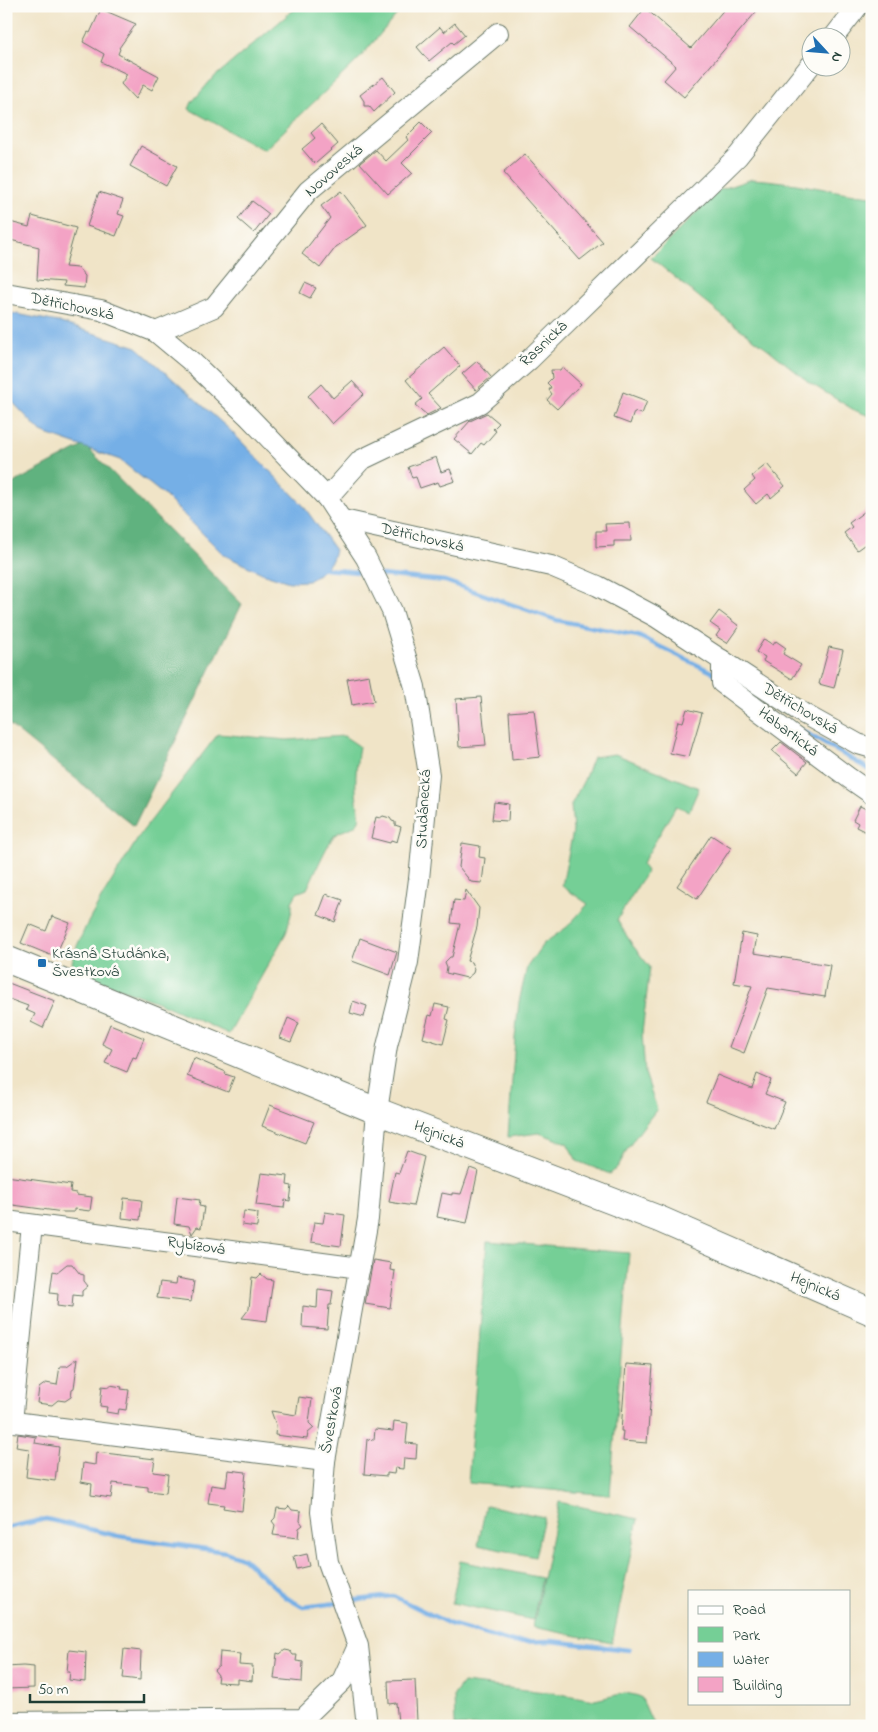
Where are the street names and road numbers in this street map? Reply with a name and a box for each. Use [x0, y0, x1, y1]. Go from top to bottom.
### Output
street label: Novoveská [299, 139, 369, 203]
street label: Dětřichovská [27, 286, 116, 328]
street label: Řasnická [515, 315, 573, 373]
street label: Dětřichovská [377, 517, 466, 559]
street label: Dětřichovská [757, 676, 842, 741]
street label: Habartická [753, 701, 823, 763]
street label: Studánecká [410, 769, 438, 849]
street label: Hejnická [410, 1114, 468, 1156]
street label: Rybízová [165, 1230, 227, 1262]
street label: Hejnická [786, 1266, 844, 1308]
street label: Švestková [314, 1385, 350, 1455]

